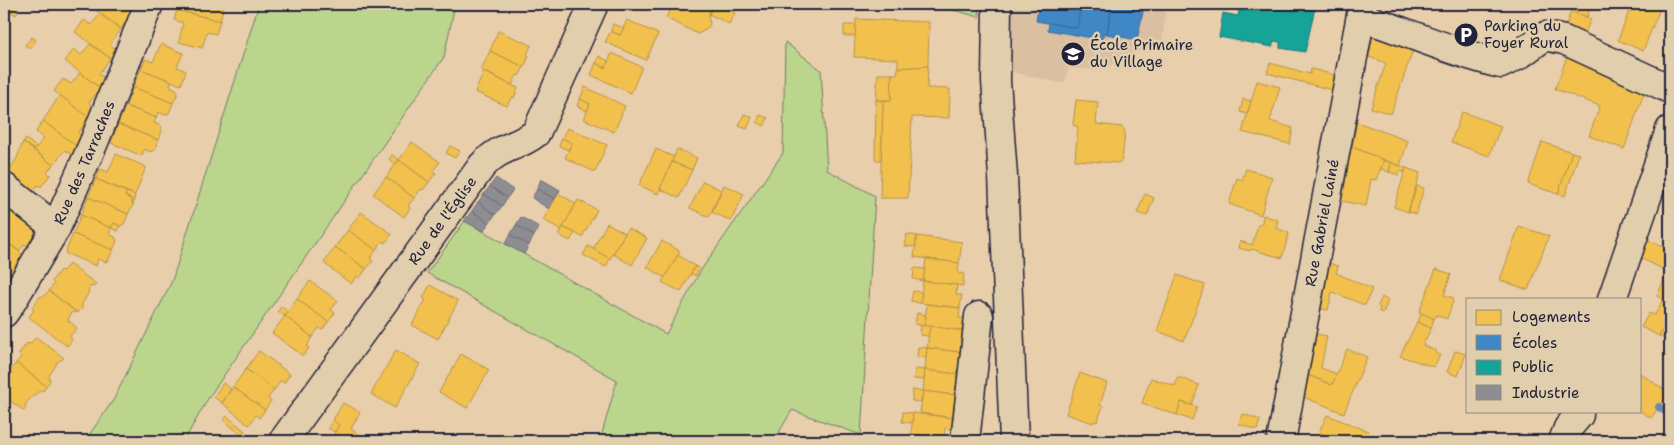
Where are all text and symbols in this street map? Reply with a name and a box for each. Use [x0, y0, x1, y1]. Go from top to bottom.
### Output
place label: Parking du Foyer Rural [1484, 16, 1569, 53]
parking icon: Parking du Foyer Rural [1453, 22, 1479, 48]
place label: École Primaire du Village [1090, 34, 1193, 72]
school or university icon: École Primaire du Village [1060, 41, 1086, 67]
street label: Rue des Tarraches [49, 98, 120, 228]
street label: Rue Gabriel Lainé [1300, 157, 1344, 288]
street label: Rue de l'Église [404, 172, 481, 269]
legend [1466, 298, 1642, 412]
text: Logements [1512, 307, 1591, 327]
text: Écoles [1512, 332, 1557, 353]
text: Public [1512, 357, 1554, 377]
text: Industrie [1512, 383, 1579, 403]

